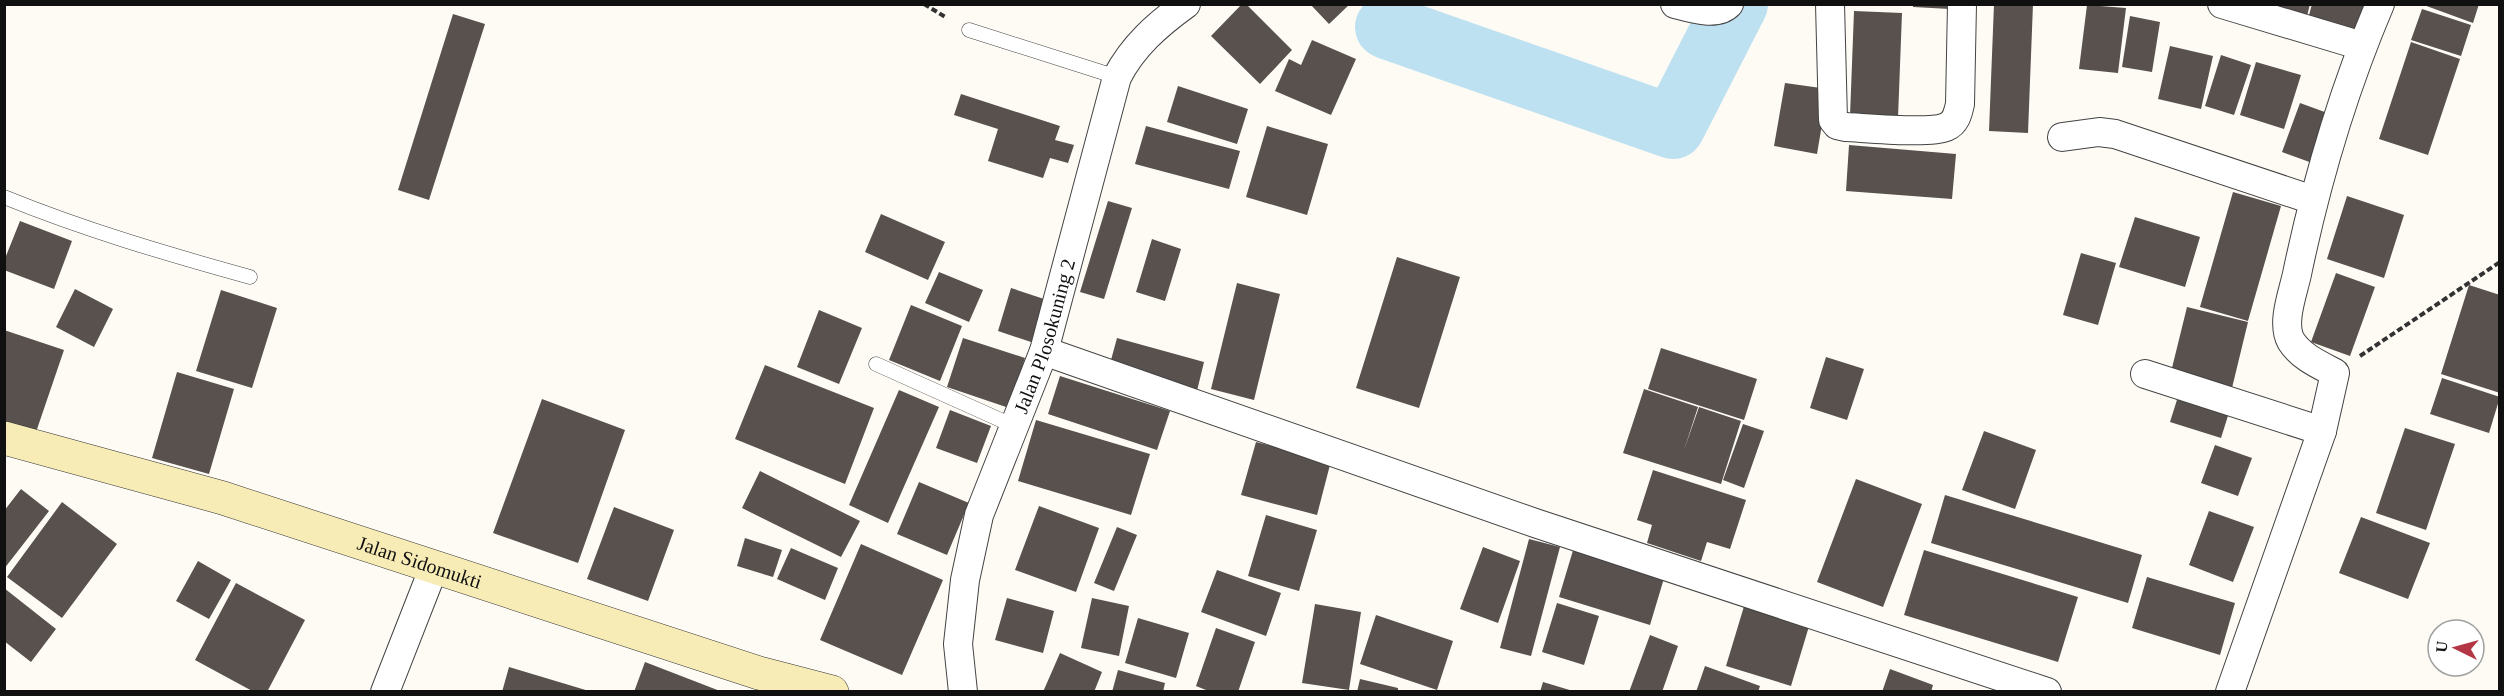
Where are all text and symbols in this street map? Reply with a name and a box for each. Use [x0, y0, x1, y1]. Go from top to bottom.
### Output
street label: Jalan Plosokuning 2 [1009, 256, 1079, 417]
street label: Jalan Sidomukti [355, 532, 485, 593]
north arrow [2426, 618, 2486, 678]
text: U [2433, 640, 2451, 653]

